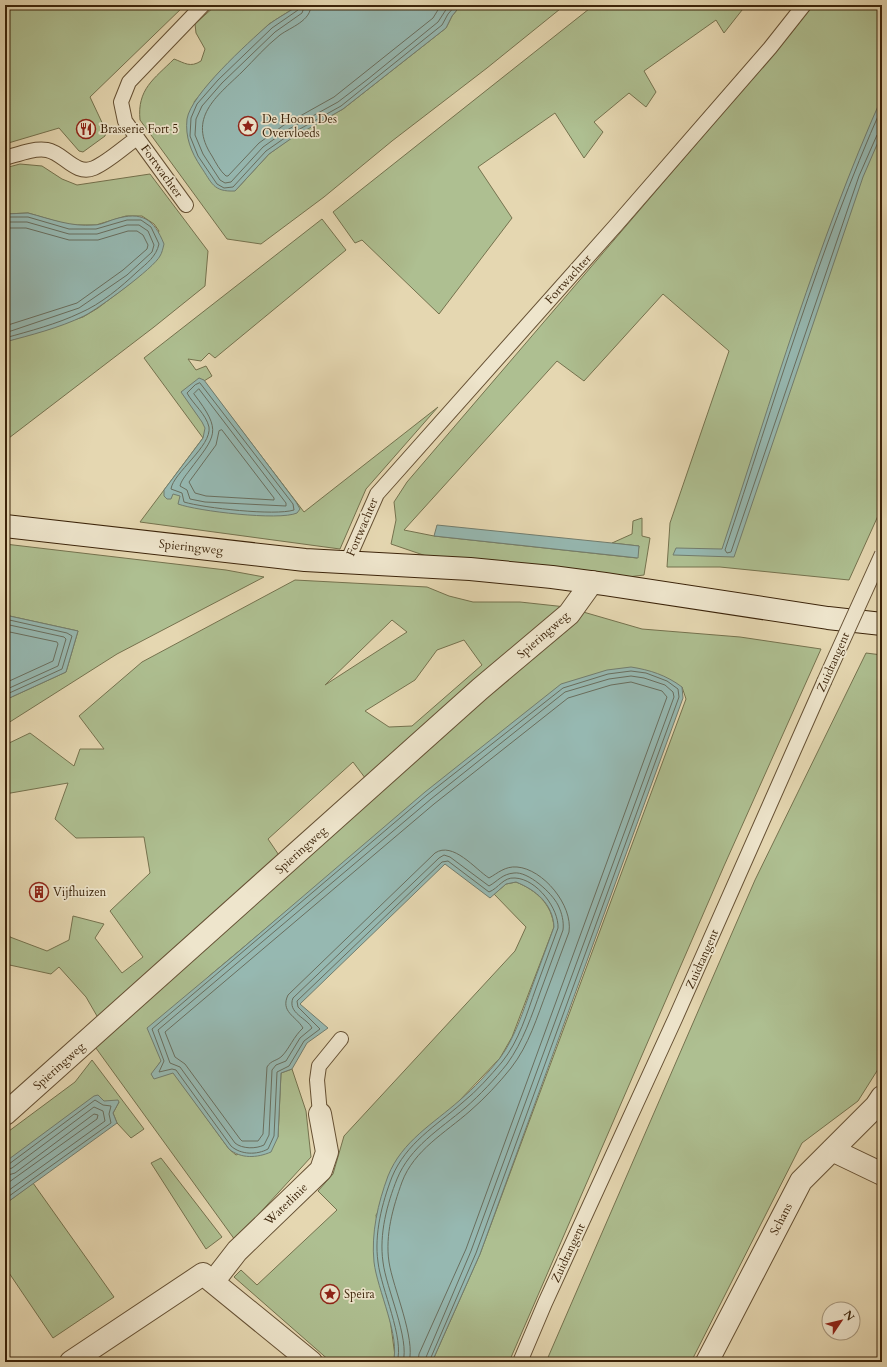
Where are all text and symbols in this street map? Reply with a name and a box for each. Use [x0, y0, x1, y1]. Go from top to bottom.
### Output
place label: De Hoorn Des Overvloeds [262, 111, 337, 141]
place icon: De Hoorn Des Overvloeds [237, 115, 259, 137]
restaurant icon: Brasserie Fort 5 [75, 118, 97, 140]
place label: Brasserie Fort 5 [100, 121, 178, 137]
street label: Fortwachter [137, 141, 187, 201]
street label: Fortwachter [541, 250, 595, 307]
street label: Fortwachter [343, 495, 382, 559]
street label: Spieringweg [158, 536, 224, 558]
street label: Spieringweg [513, 608, 573, 662]
street label: Zuidtangent [813, 630, 853, 694]
street label: Spieringweg [272, 822, 330, 877]
building icon: Vijfhuizen [28, 881, 50, 903]
place label: Vijfhuizen [53, 884, 107, 900]
street label: Zuidtangent [682, 927, 722, 991]
street label: Spieringweg [30, 1038, 88, 1093]
street label: Waterlinie [260, 1179, 311, 1229]
street label: Schans [766, 1200, 796, 1238]
street label: Zuidtangent [547, 1221, 589, 1285]
place icon: Speira [319, 1283, 341, 1305]
place label: Speira [344, 1286, 376, 1302]
north arrow [821, 1301, 861, 1341]
text: N [840, 1307, 858, 1324]

